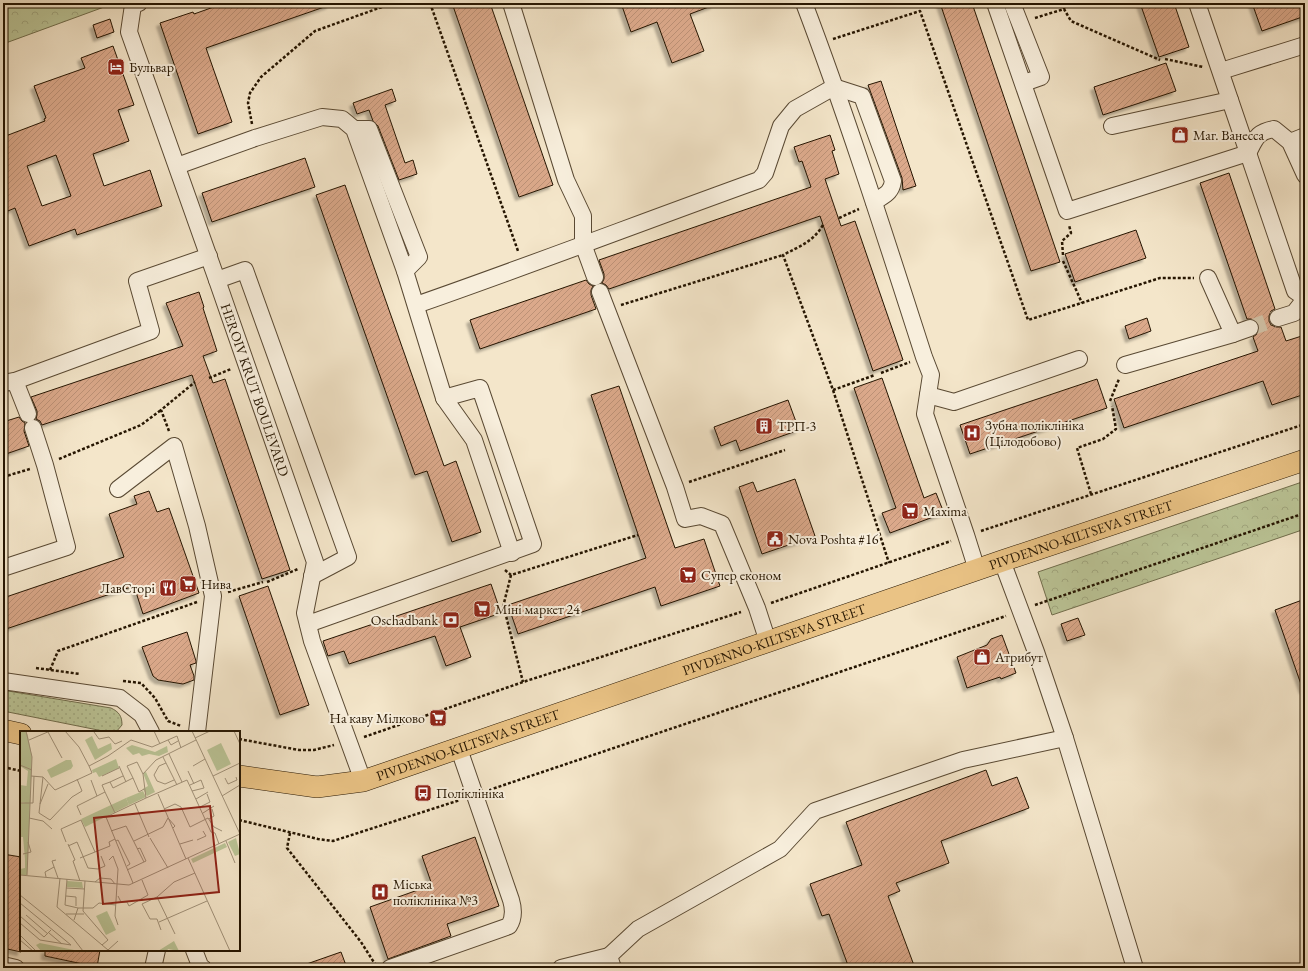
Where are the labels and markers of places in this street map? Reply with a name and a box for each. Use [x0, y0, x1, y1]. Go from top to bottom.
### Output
hotel icon: Бульвар [106, 57, 126, 77]
place label: Бульвар [129, 58, 174, 76]
shop icon: Маг. Ванесса [1170, 125, 1190, 145]
place label: Маг. Ванесса [1193, 126, 1265, 144]
building icon: ТРП-3 [754, 416, 774, 436]
place label: Зубна поліклініка (Цілодобово) [985, 416, 1084, 450]
place label: ТРП-3 [777, 417, 817, 435]
hospital icon: Зубна поліклініка (Цілодобово) [962, 423, 982, 443]
supermarket icon: Maxima [900, 501, 920, 521]
place label: Maxima [923, 502, 967, 520]
public building icon: Nova Poshta #16 [765, 529, 785, 549]
place label: Nova Poshta #16 [788, 530, 879, 548]
supermarket icon: Супер економ [678, 565, 698, 585]
place label: Супер економ [701, 566, 782, 584]
supermarket icon: Нива [178, 574, 198, 594]
place label: Нива [201, 575, 232, 593]
restaurant icon: ЛавСторі [158, 578, 178, 598]
place label: ЛавСторі [100, 579, 156, 597]
supermarket icon: Міні маркет 24 [472, 599, 492, 619]
place label: Міні маркет 24 [495, 600, 580, 618]
bank icon: Oschadbank [441, 610, 461, 630]
place label: Oschadbank [371, 611, 438, 629]
shop icon: Атрибут [972, 647, 992, 667]
place label: Атрибут [994, 648, 1043, 666]
supermarket icon: На каву Мілково [428, 708, 448, 728]
place label: На каву Мілково [330, 709, 425, 727]
bus stop icon: Поліклініка [413, 783, 433, 803]
place label: Поліклініка [436, 784, 504, 802]
place label: Міська поліклініка №3 [393, 875, 478, 909]
hospital icon: Міська поліклініка №3 [370, 882, 390, 902]

